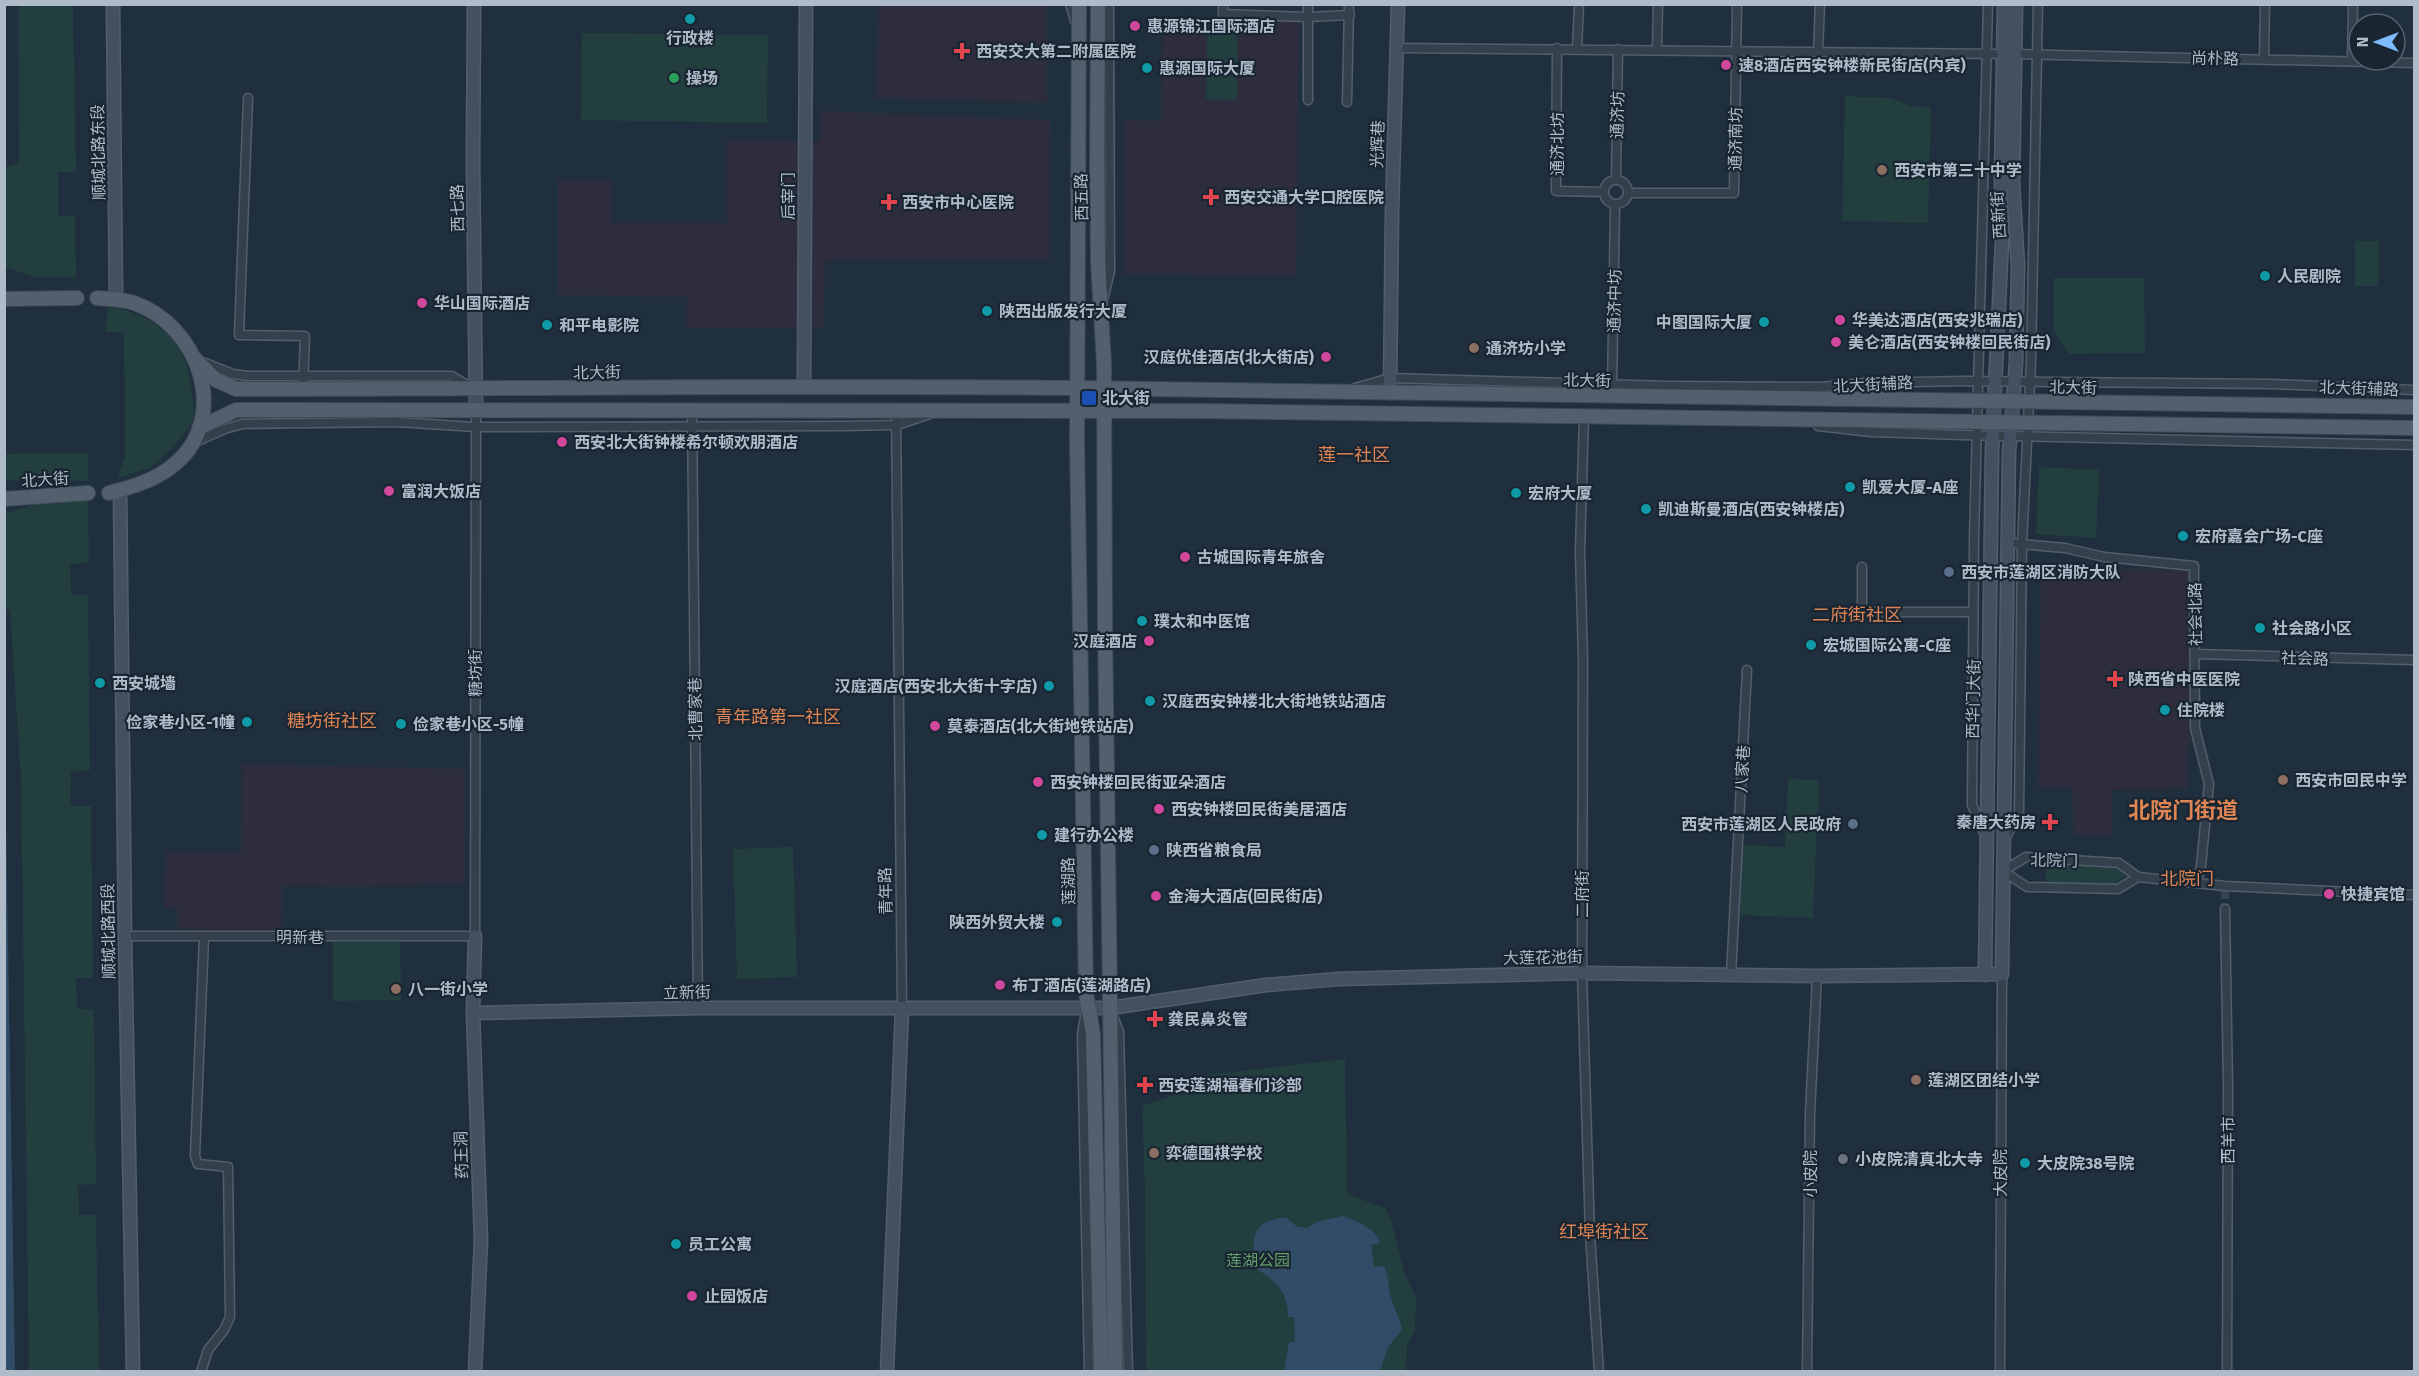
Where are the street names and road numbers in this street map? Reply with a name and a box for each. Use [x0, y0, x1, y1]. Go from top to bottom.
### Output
street label: 尚朴路 [2191, 49, 2239, 68]
street label: 通济坊 [1608, 91, 1627, 139]
street label: 顺城北路东段 [88, 104, 109, 200]
street label: 通济南坊 [1725, 107, 1746, 171]
street label: 通济北坊 [1548, 112, 1567, 176]
street label: 光辉巷 [1367, 120, 1388, 168]
street label: 后宰门 [779, 172, 798, 220]
street label: 西五路 [1072, 173, 1091, 221]
street label: 西七路 [448, 184, 467, 232]
street label: 西新街 [1987, 190, 2010, 240]
street label: 通济中坊 [1604, 269, 1625, 333]
street label: 北大街 [573, 363, 621, 382]
street label: 北大街 [1563, 371, 1611, 390]
street label: 北大街辅路 [1833, 373, 1913, 396]
street label: 北大街 [2049, 378, 2097, 397]
street label: 北大街辅路 [2319, 378, 2399, 399]
street label: 北大街 [20, 468, 70, 491]
street label: 社会北路 [2185, 582, 2206, 646]
street label: 社会路 [2281, 648, 2329, 669]
street label: 糖坊街 [466, 649, 485, 697]
street label: 西华门大街 [1963, 659, 1984, 739]
street label: 北曹家巷 [685, 677, 706, 741]
street label: 八家巷 [1732, 745, 1753, 793]
street label: 北院门 [2030, 851, 2078, 870]
street label: 莲湖路 [1059, 857, 1078, 905]
street label: 青年路 [876, 867, 895, 915]
street label: 二府街 [1573, 870, 1592, 918]
street label: 顺城北路西段 [98, 883, 119, 979]
street label: 明新巷 [276, 928, 324, 947]
street label: 大莲花池街 [1503, 947, 1583, 968]
street label: 立新街 [663, 983, 711, 1002]
street label: 西羊市 [2219, 1116, 2238, 1164]
street label: 药王洞 [451, 1131, 472, 1179]
street label: 大皮院 [1991, 1149, 2010, 1197]
street label: 小皮院 [1801, 1150, 1820, 1198]

